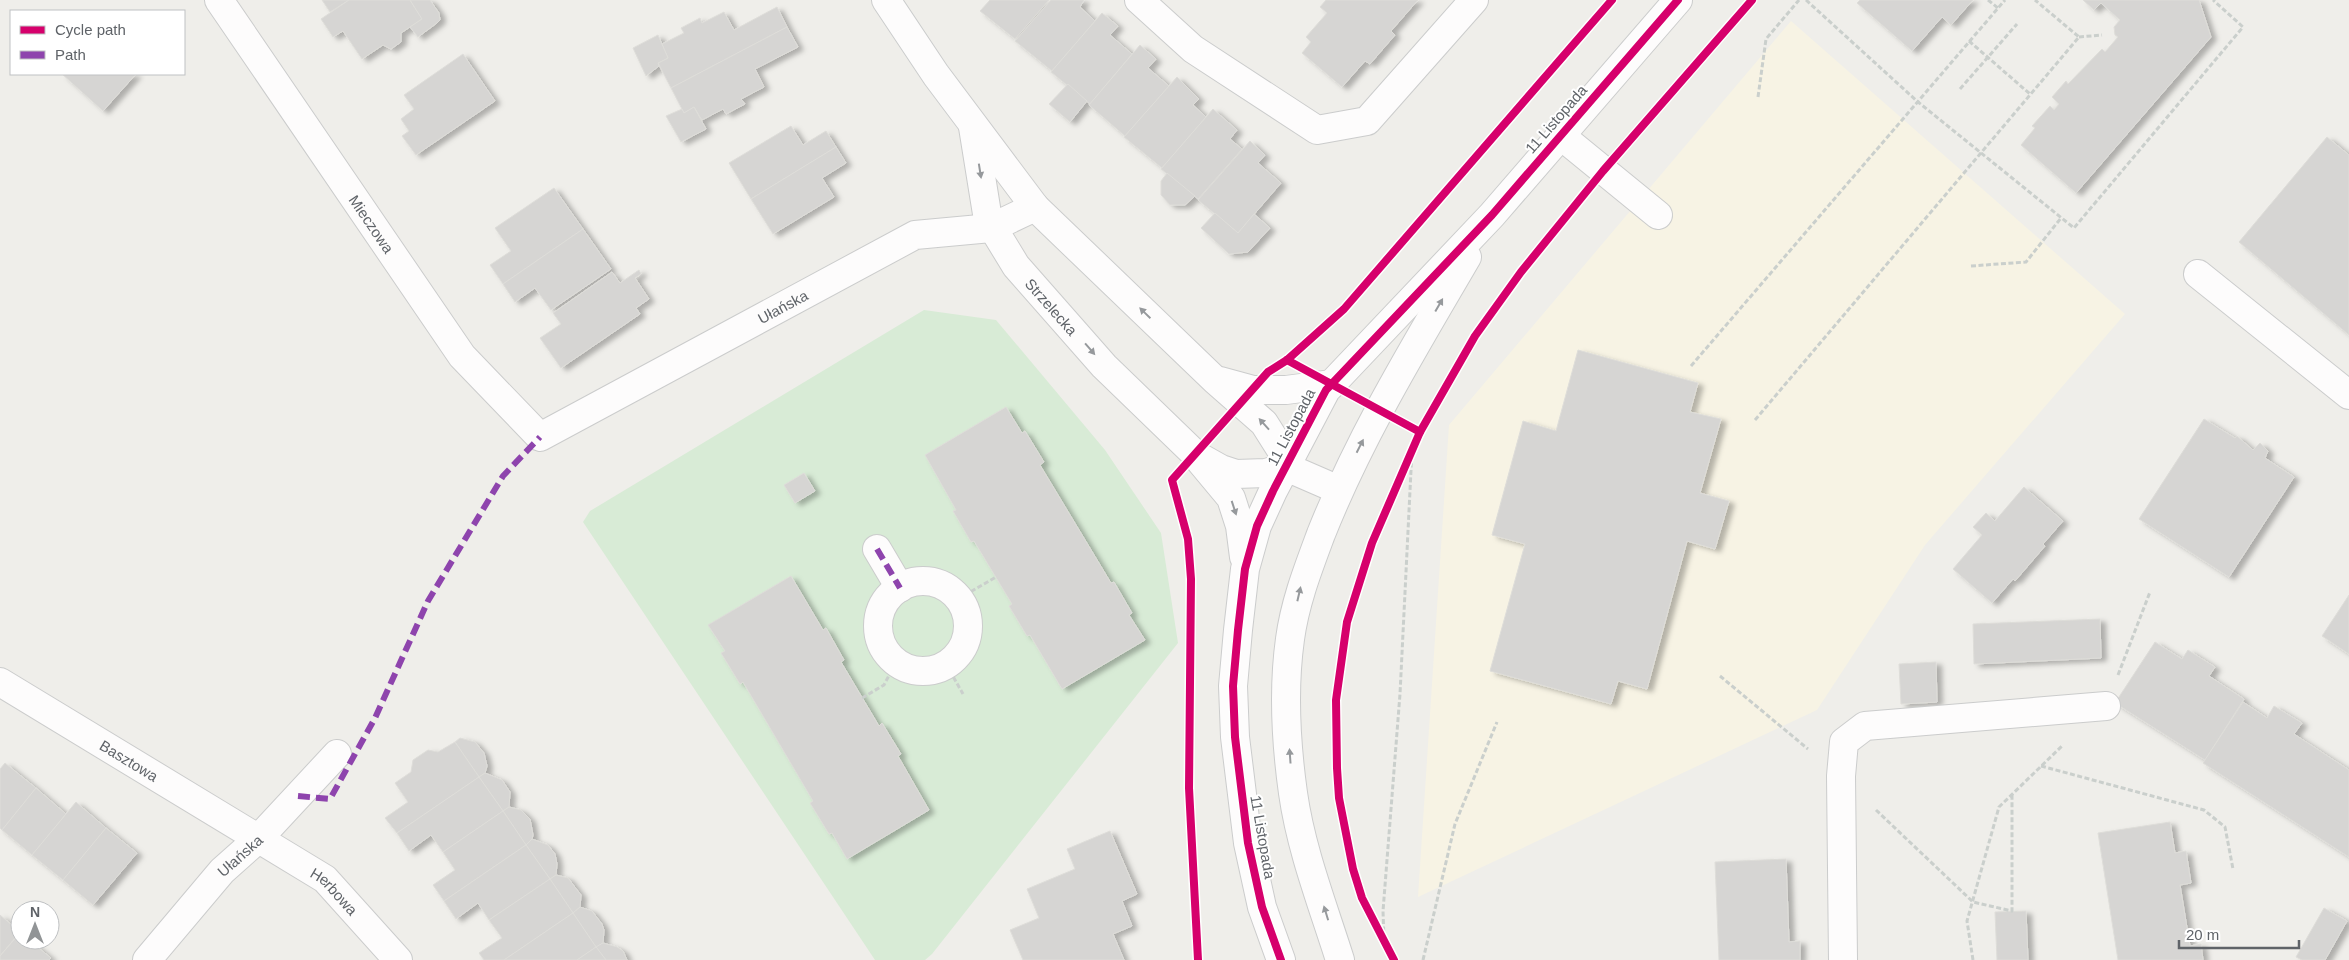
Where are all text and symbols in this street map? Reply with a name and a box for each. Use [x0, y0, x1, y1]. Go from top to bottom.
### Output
legend [10, 10, 185, 75]
text: Cycle path [55, 21, 126, 38]
text: Path [55, 46, 86, 63]
street label: 11 Listopada [1522, 81, 1591, 157]
one-way arrow [977, 163, 985, 179]
street label: Mieczowa [346, 191, 398, 257]
street label: Strzelecka [1022, 275, 1082, 339]
street label: Ułańska [755, 286, 811, 327]
one-way arrow [1435, 298, 1444, 311]
one-way arrow [1140, 307, 1152, 319]
one-way arrow [1084, 343, 1096, 355]
street label: 11 Listopada [1264, 385, 1319, 468]
one-way arrow [1258, 419, 1270, 431]
one-way arrow [1356, 439, 1364, 453]
one-way arrow [1231, 501, 1239, 516]
one-way arrow [1295, 587, 1303, 602]
street label: Basztowa [97, 736, 162, 785]
one-way arrow [1285, 747, 1293, 763]
street label: 11 Listopada [1247, 794, 1279, 881]
street label: Ułańska [214, 831, 266, 880]
street label: Herbowa [308, 864, 362, 919]
north arrow [10, 900, 60, 950]
text: N [30, 904, 40, 920]
one-way arrow [1321, 906, 1329, 921]
scale bar [2179, 918, 2299, 950]
text: 20 m [2186, 926, 2219, 943]

